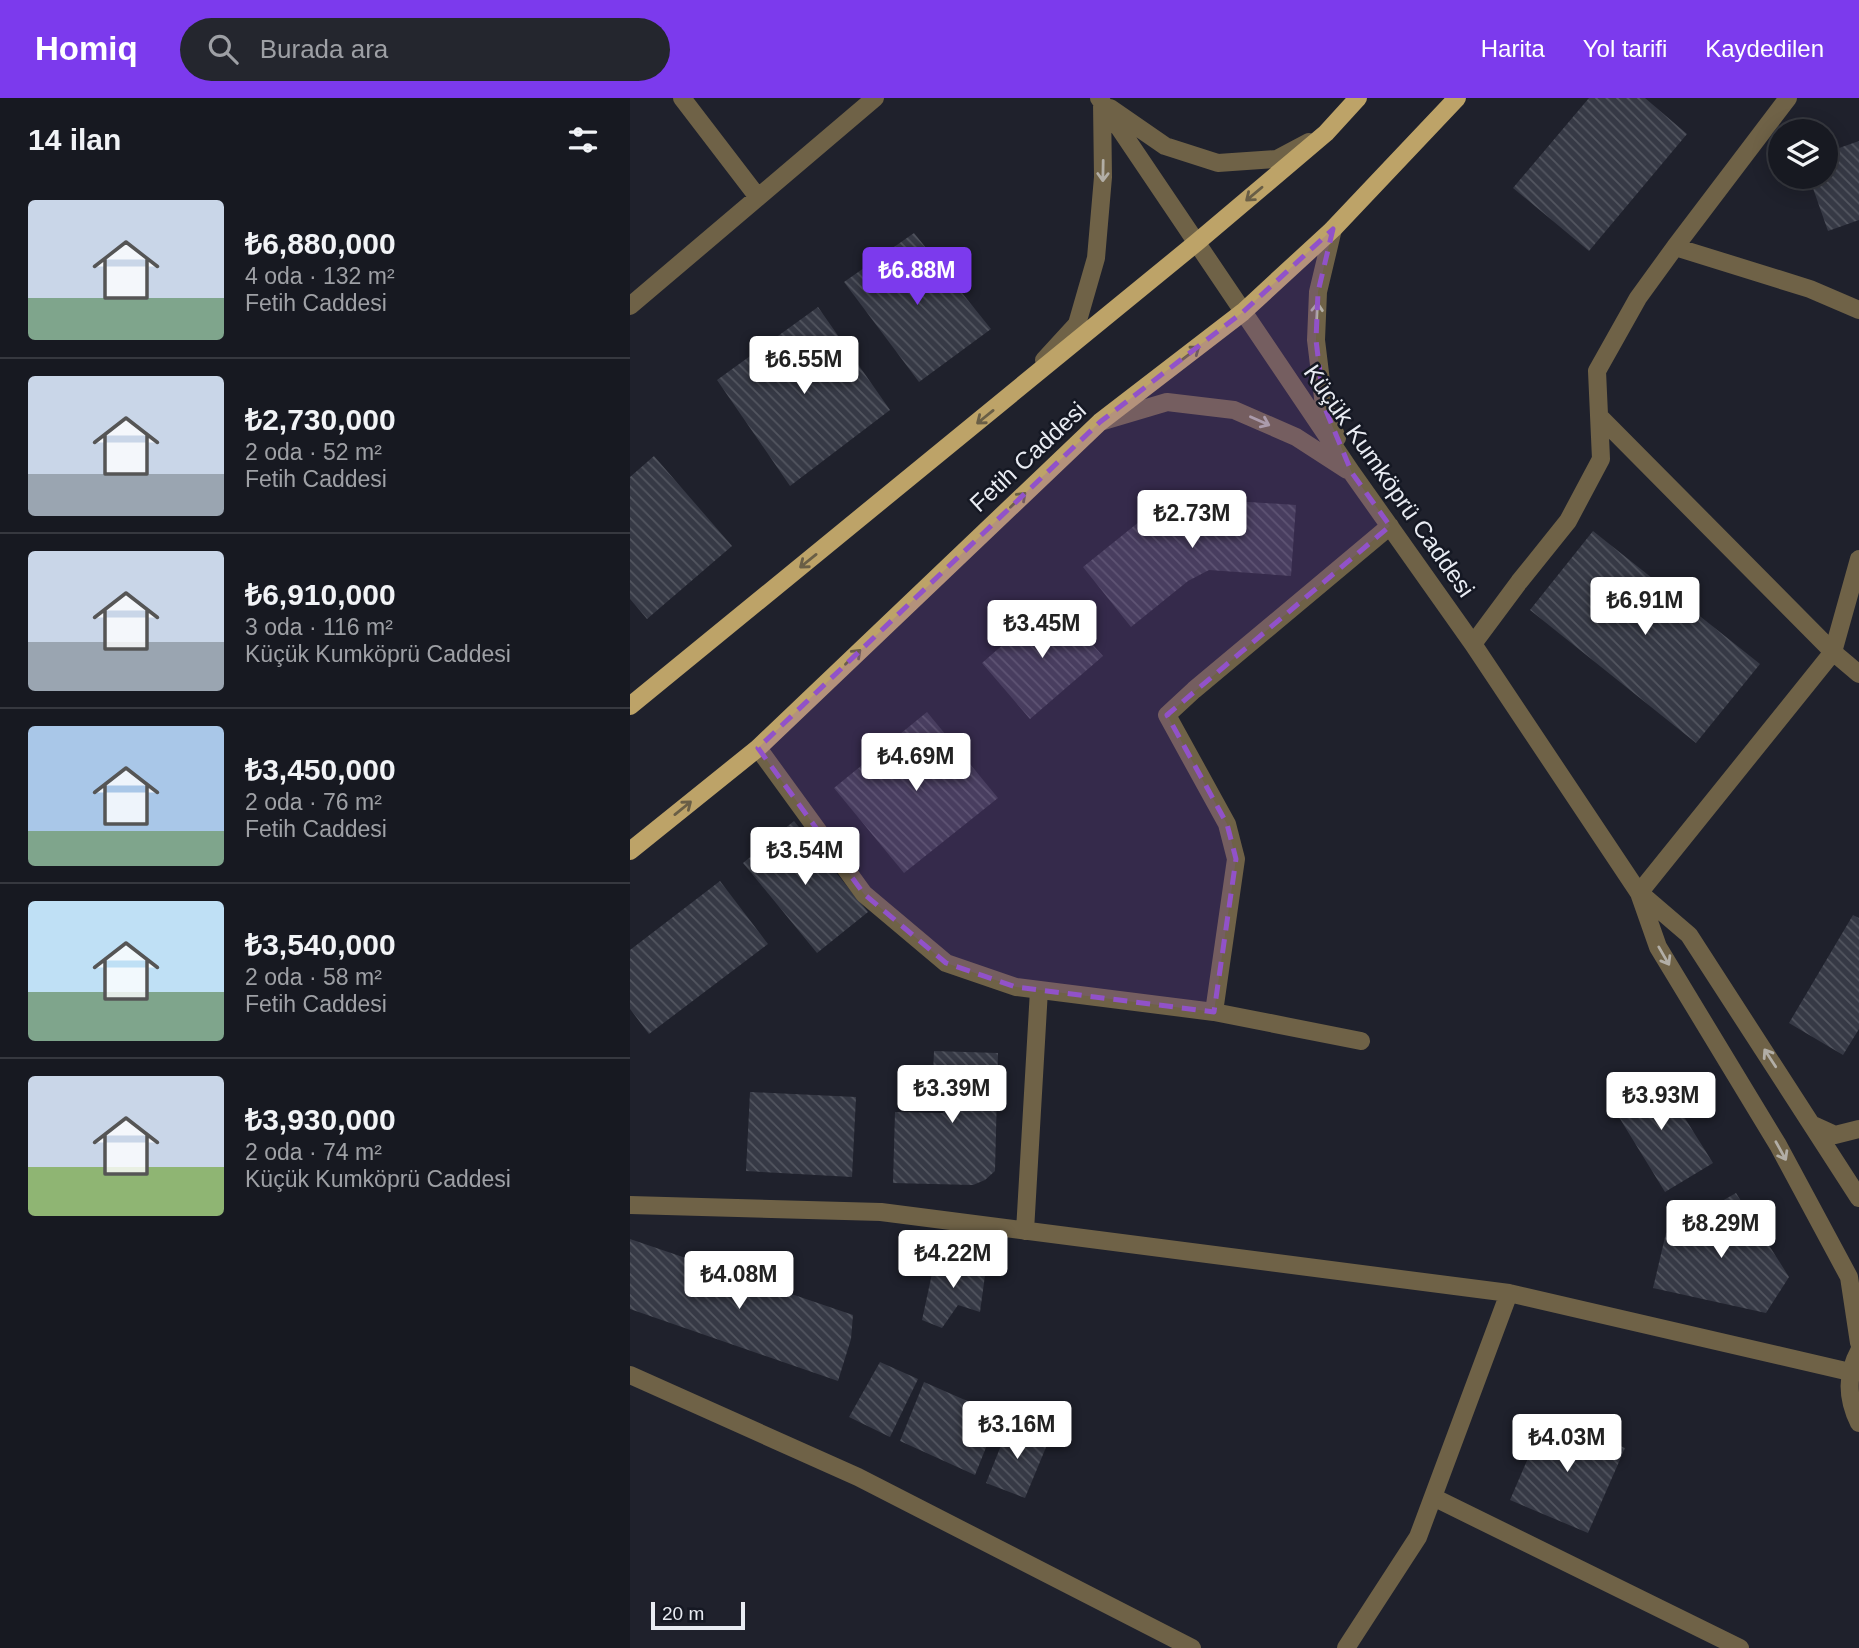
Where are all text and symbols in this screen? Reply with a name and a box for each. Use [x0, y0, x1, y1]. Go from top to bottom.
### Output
search box [180, 18, 670, 81]
text: Homiq [35, 30, 138, 67]
icon: search [204, 30, 242, 68]
text: Burada ara [260, 34, 388, 64]
text: Harita [1481, 35, 1545, 62]
text: Yol tarifi [1583, 35, 1667, 62]
text: Kaydedilen [1705, 35, 1824, 62]
map controls [1768, 119, 1838, 189]
button: layers [1768, 119, 1838, 189]
icon: filters [564, 121, 602, 159]
text: 14 ilan [28, 123, 121, 156]
one-way arrow [1096, 159, 1109, 182]
one-way arrow [1246, 186, 1264, 202]
text: ₺6,880,000 [245, 227, 396, 260]
icon: home [84, 228, 168, 312]
pin: ₺6.88M [860, 248, 974, 307]
text: ₺6.88M [878, 257, 956, 283]
text: 4 oda · 132 m² [245, 263, 395, 289]
text: Fetih Caddesi [245, 290, 387, 316]
one-way arrow [1311, 303, 1324, 325]
pin: ₺6.55M [747, 336, 861, 396]
one-way arrow [1181, 345, 1199, 360]
text: ₺6.55M [765, 346, 843, 372]
street label: Küçük Kumköprü Caddesi [1299, 359, 1480, 602]
street label: Fetih Caddesi [964, 396, 1091, 517]
text: ₺2,730,000 [245, 403, 396, 436]
icon: home [84, 404, 168, 488]
one-way arrow [976, 410, 994, 425]
one-way arrow [1249, 415, 1270, 428]
text: 2 oda · 52 m² [245, 439, 382, 465]
text: Fetih Caddesi [245, 466, 387, 492]
pin: ₺2.73M [1135, 490, 1249, 550]
one-way arrow [1009, 491, 1026, 508]
text: ₺2.73M [1153, 500, 1231, 526]
one-way arrow [800, 553, 818, 569]
text: ₺6,910,000 [245, 578, 396, 611]
pin: ₺6.91M [1588, 578, 1702, 637]
icon: home [84, 579, 168, 663]
text: ₺6.91M [1606, 587, 1684, 613]
pin: ₺3.45M [985, 601, 1099, 660]
text: ₺3.45M [1003, 610, 1081, 636]
text: 3 oda · 116 m² [245, 614, 393, 640]
text: Küçük Kumköprü Caddesi [245, 641, 511, 667]
one-way arrow [844, 649, 862, 665]
pin: ₺4.69M [859, 734, 973, 793]
text: ₺4.69M [877, 743, 955, 769]
text: ₺3,450,000 [245, 753, 396, 786]
icon: home [84, 754, 168, 838]
text: 2 oda · 76 m² [245, 789, 382, 815]
one-way arrow [674, 800, 692, 816]
text: Fetih Caddesi [245, 816, 387, 842]
pin: ₺3.54M [748, 828, 862, 887]
text: ₺3.54M [766, 837, 844, 863]
text: ₺3,540,000 [245, 928, 396, 961]
icon: home [84, 929, 168, 1013]
one-way arrow [1658, 945, 1671, 966]
text: 2 oda · 58 m² [245, 964, 382, 990]
text: Fetih Caddesi [245, 991, 387, 1017]
one-way arrow [1762, 1048, 1776, 1068]
pin: ₺3.39M [895, 1066, 1009, 1125]
pin: ₺3.93M [1604, 1072, 1718, 1132]
text: ₺3.39M [913, 1075, 991, 1101]
text: ₺3.93M [1622, 1082, 1700, 1108]
text: ₺3,930,000 [245, 1103, 396, 1136]
icon: home [84, 1104, 168, 1188]
text: 2 oda · 74 m² [245, 1139, 382, 1165]
one-way arrow [1775, 1140, 1788, 1161]
text: Küçük Kumköprü Caddesi [245, 1166, 511, 1192]
pin: ₺8.29M [1664, 1200, 1778, 1260]
text: ₺8.29M [1682, 1210, 1760, 1236]
pin: ₺4.22M [896, 1230, 1010, 1290]
text: ₺4.22M [914, 1240, 992, 1266]
pin: ₺4.08M [682, 1252, 796, 1311]
text: ₺4.08M [700, 1261, 778, 1287]
pin: ₺3.16M [960, 1402, 1074, 1461]
text: ₺3.16M [978, 1411, 1056, 1437]
pin: ₺4.03M [1510, 1414, 1624, 1474]
text: ₺4.03M [1528, 1424, 1606, 1450]
scale bar [651, 1599, 746, 1631]
text: 20 m [662, 1603, 704, 1624]

